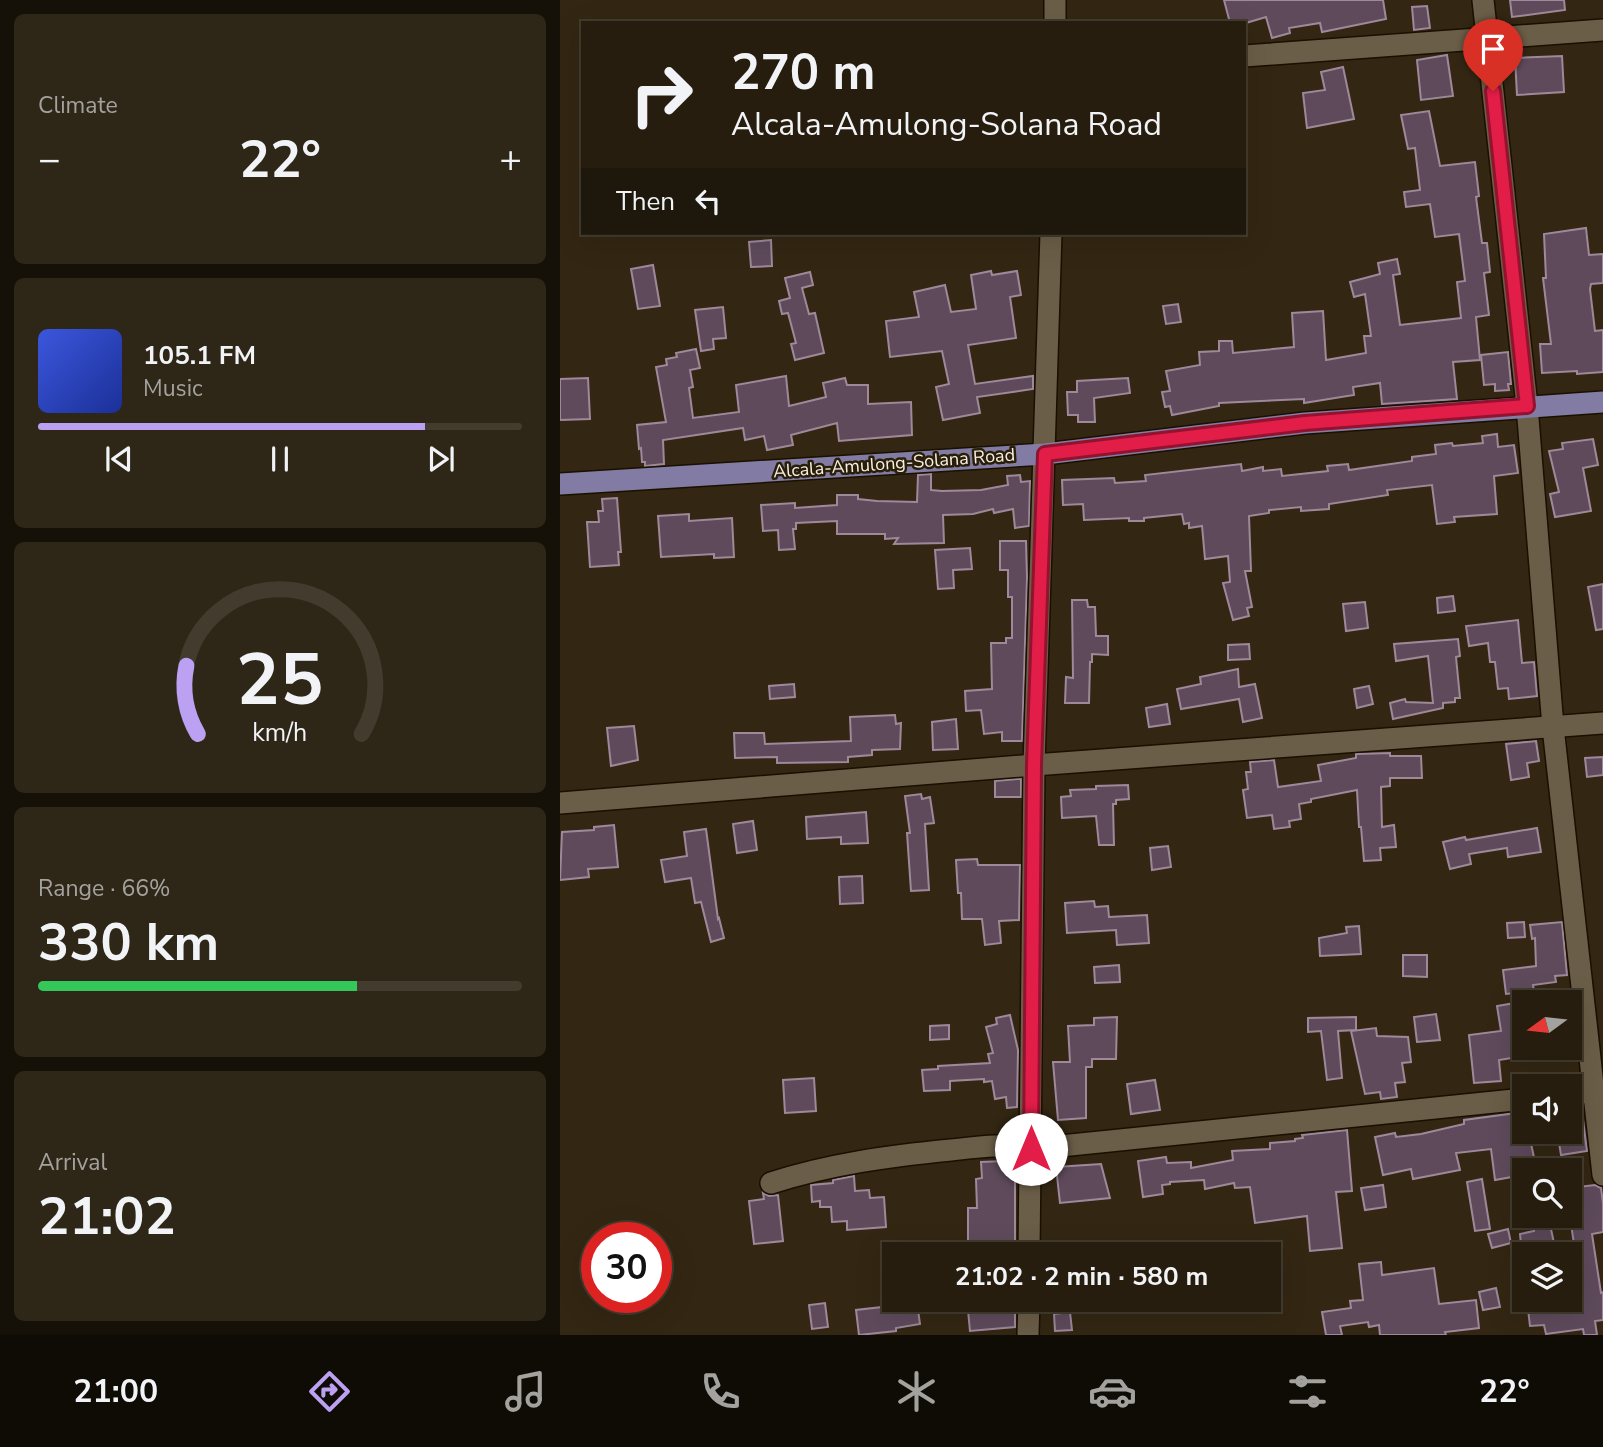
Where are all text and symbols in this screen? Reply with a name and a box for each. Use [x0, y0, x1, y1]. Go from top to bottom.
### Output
pin [1463, 19, 1523, 91]
icon: arrive [1474, 30, 1512, 68]
text: 270 m [731, 39, 875, 106]
icon: right [616, 49, 707, 140]
text: Climate [38, 90, 118, 121]
text: Alcala-Amulong-Solana Road [731, 103, 1162, 146]
text: 22° [239, 124, 321, 195]
text: − [38, 134, 61, 185]
text: + [499, 134, 522, 185]
icon: left [689, 182, 727, 220]
text: Then [616, 184, 675, 219]
text: 105.1 FM [143, 338, 256, 373]
text: Music [143, 373, 203, 404]
icon: previous [100, 440, 138, 478]
icon: pause [261, 440, 299, 478]
icon: next [422, 440, 460, 478]
street label: Alcala-Amulong-Solana Road [772, 443, 1016, 483]
text: 25 [236, 630, 324, 730]
text: km/h [252, 715, 308, 749]
text: Range · 66% [38, 873, 170, 904]
text: 330 km [38, 907, 219, 978]
north arrow [1512, 990, 1582, 1060]
map controls [1512, 990, 1582, 1312]
button: sound [1512, 1074, 1582, 1144]
position arrow [994, 1112, 1068, 1186]
text: Arrival [38, 1147, 107, 1178]
button: search [1512, 1158, 1582, 1228]
text: 21:02 [38, 1181, 176, 1252]
speed limit sign: 30 [581, 1222, 672, 1313]
button: layers [1512, 1242, 1582, 1312]
text: 21:02 · 2 min · 580 m [955, 1259, 1208, 1294]
icon: directions [305, 1367, 354, 1416]
icon: music [501, 1367, 550, 1416]
icon: phone [696, 1367, 745, 1416]
icon: climate [892, 1367, 941, 1416]
icon: car [1088, 1367, 1137, 1416]
icon: filters [1283, 1367, 1332, 1416]
text: 21:00 [73, 1370, 158, 1413]
text: 22° [1479, 1370, 1530, 1413]

